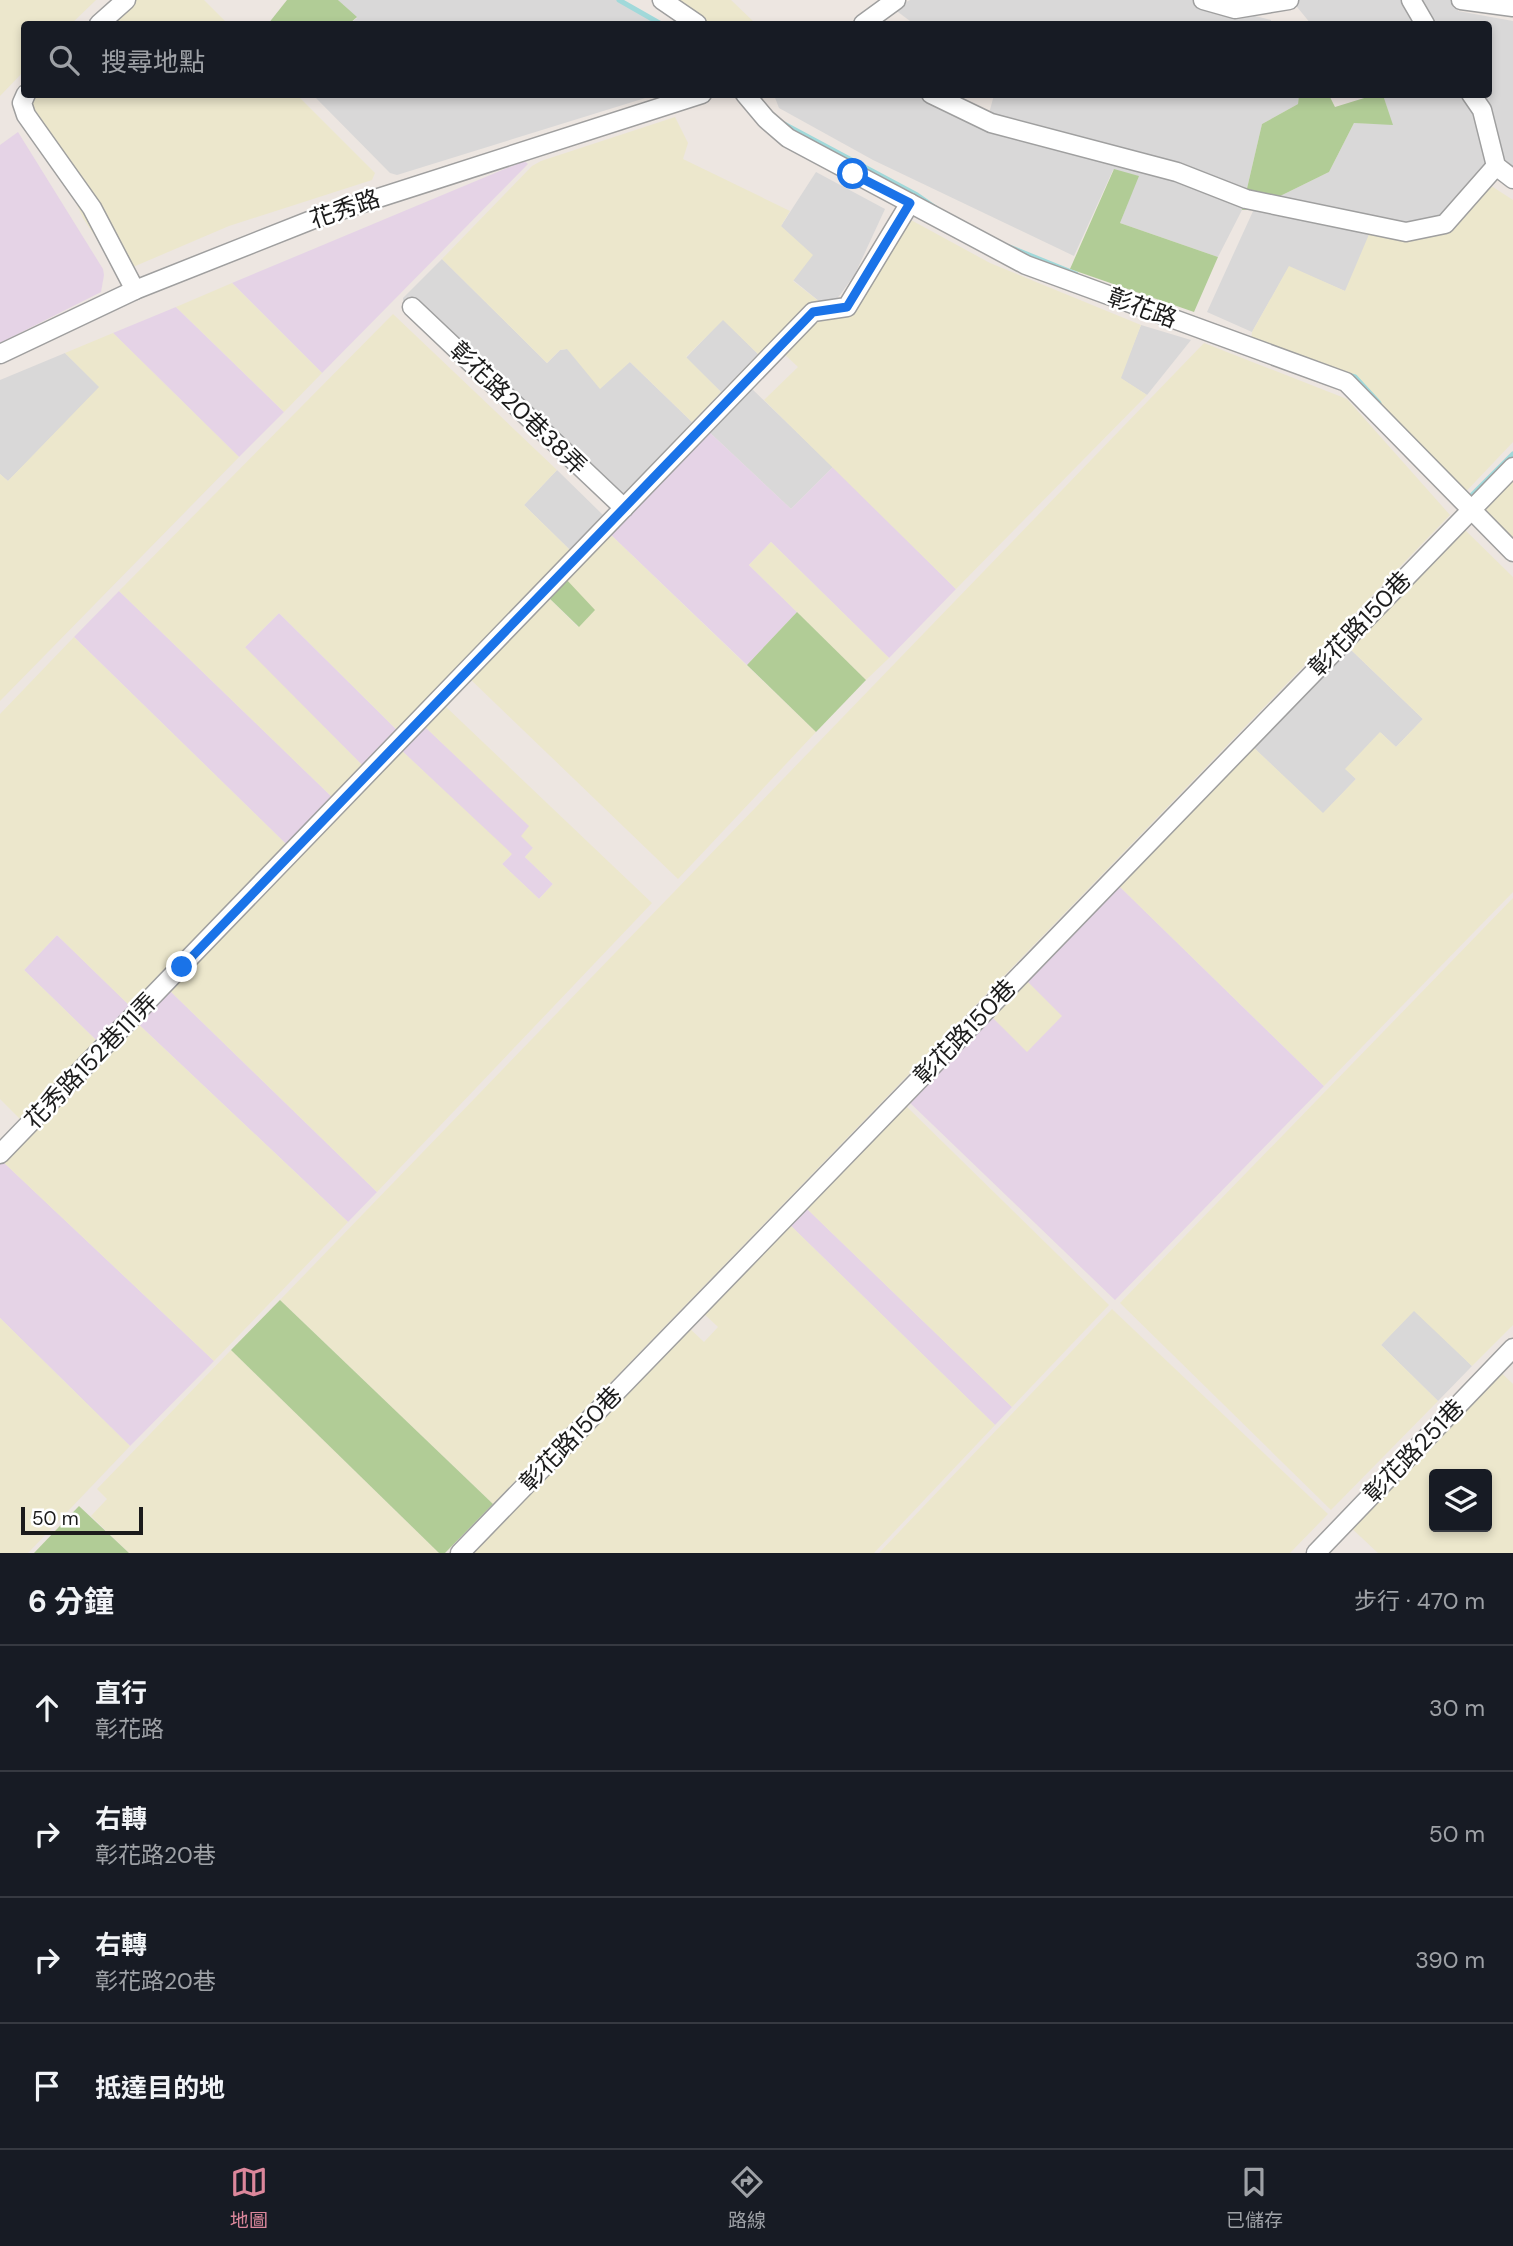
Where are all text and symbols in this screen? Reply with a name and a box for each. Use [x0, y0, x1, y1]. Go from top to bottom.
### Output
search box [21, 21, 1492, 98]
icon: search [45, 41, 83, 79]
text: 搜尋地點 [101, 45, 205, 79]
route start [837, 158, 868, 189]
street label: 花秀路 [306, 182, 384, 235]
street label: 彰花路 [1103, 281, 1181, 334]
street label: 彰花路20巷38弄 [443, 334, 593, 481]
street label: 彰花路150巷 [1302, 564, 1418, 683]
route end [166, 951, 197, 982]
street label: 彰花路150巷 [907, 972, 1023, 1091]
street label: 花秀路152巷111弄 [18, 986, 164, 1135]
street label: 彰花路150巷 [513, 1379, 629, 1498]
street label: 彰花路251巷 [1357, 1392, 1471, 1509]
map controls [1429, 1469, 1492, 1532]
button: layers [1429, 1469, 1492, 1532]
scale bar [21, 1504, 144, 1536]
text: 50 m [32, 1506, 79, 1531]
text: 6 分鐘 [28, 1582, 114, 1621]
text: 步行 · 470 m [1354, 1586, 1485, 1616]
text: 直行 [95, 1676, 147, 1710]
icon: ahead [28, 1689, 66, 1727]
text: 30 m [1429, 1693, 1485, 1723]
text: 彰花路 [95, 1714, 164, 1744]
text: 右轉 [95, 1802, 147, 1836]
icon: right [28, 1815, 66, 1853]
text: 50 m [1429, 1819, 1485, 1849]
text: 彰花路20巷 [95, 1840, 216, 1870]
text: 右轉 [95, 1928, 147, 1962]
icon: right [28, 1941, 66, 1979]
text: 390 m [1415, 1945, 1485, 1975]
text: 彰花路20巷 [95, 1966, 216, 1996]
icon: arrive [28, 2067, 66, 2105]
text: 抵達目的地 [95, 2071, 225, 2105]
tab: 地圖 [230, 2163, 268, 2233]
tab: 路線 [728, 2163, 766, 2233]
tab: 已儲存 [1226, 2163, 1283, 2233]

